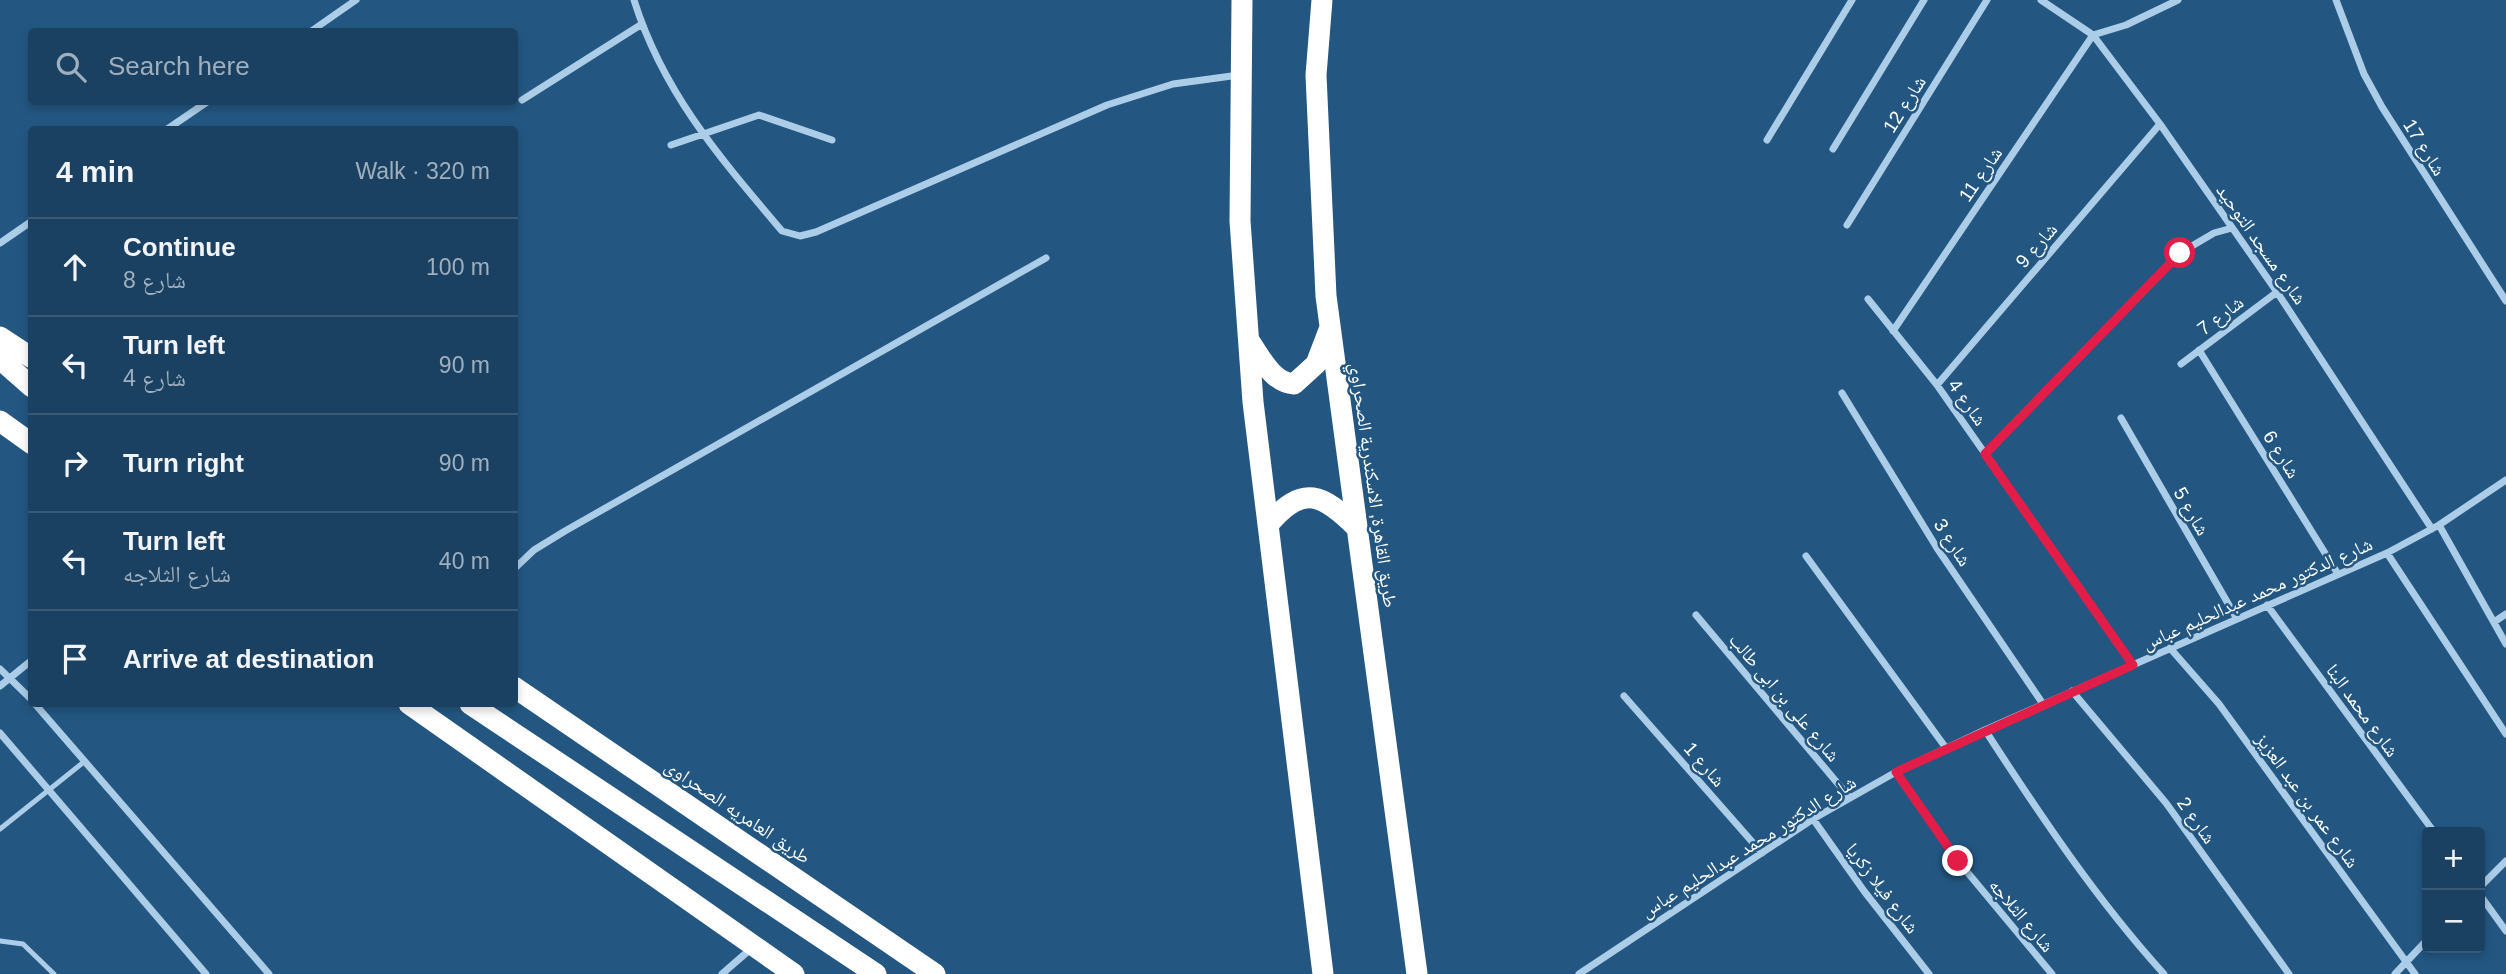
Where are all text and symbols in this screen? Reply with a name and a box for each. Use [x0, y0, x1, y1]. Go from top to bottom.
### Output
search box [28, 28, 518, 105]
icon: search [52, 48, 90, 86]
text: Search here [108, 51, 250, 81]
street label: شارع 12 [1879, 72, 1931, 137]
street label: شارع 17 [2398, 115, 2450, 180]
street label: شارع 11 [1955, 143, 2007, 206]
text: 4 min [56, 155, 134, 188]
text: Walk · 320 m [355, 158, 490, 184]
street label: شارع مسجد التوحيد [2212, 180, 2311, 309]
street label: شارع 9 [2011, 219, 2062, 272]
text: Continue [123, 232, 236, 262]
route start [2164, 237, 2195, 268]
icon: ahead [56, 248, 94, 286]
text: 100 m [426, 254, 490, 280]
text: شارع 8 [123, 267, 186, 293]
street label: شارع 7 [2193, 291, 2248, 340]
text: Turn left [123, 330, 225, 360]
icon: left [56, 346, 94, 384]
text: 90 m [439, 352, 490, 378]
street label: طريق القاهرة, الاسكندرية الصحراوي [1341, 361, 1401, 610]
text: شارع 4 [123, 365, 186, 391]
street label: شارع 4 [1943, 375, 1991, 430]
street label: شارع 6 [2258, 427, 2304, 482]
icon: right [56, 444, 94, 482]
text: Turn right [123, 448, 244, 478]
text: 90 m [439, 450, 490, 476]
street label: شارع 5 [2169, 483, 2214, 540]
street label: شارع 3 [1929, 515, 1976, 570]
text: Turn left [123, 526, 225, 556]
street label: شارع الدكتور محمد عبدالحليم عباس [2139, 533, 2376, 656]
icon: left [56, 542, 94, 580]
text: 40 m [439, 548, 490, 574]
text: شارع الثلاجه [123, 561, 231, 587]
street label: شارع على بن ابى طالب [1724, 629, 1844, 766]
icon: arrive [56, 640, 94, 678]
text: Arrive at destination [123, 644, 374, 674]
street label: شارع محمد البنا [2321, 660, 2403, 761]
street label: شارع عمر بن عبد العزيز [2250, 728, 2363, 872]
street label: شارع 1 [1679, 738, 1730, 791]
street label: طريق العامريه الصحراوى [660, 755, 814, 869]
street label: شارع الدكتور محمد عبدالحليم عباس [1637, 771, 1861, 923]
street label: شارع 2 [2172, 793, 2220, 848]
map controls [2422, 827, 2485, 953]
button: + [2422, 827, 2485, 890]
street label: شارع فيلا زكريا [1841, 839, 1923, 938]
route end [1942, 845, 1973, 876]
street label: شارع الثلاجه [1984, 874, 2058, 957]
button: − [2422, 890, 2485, 953]

